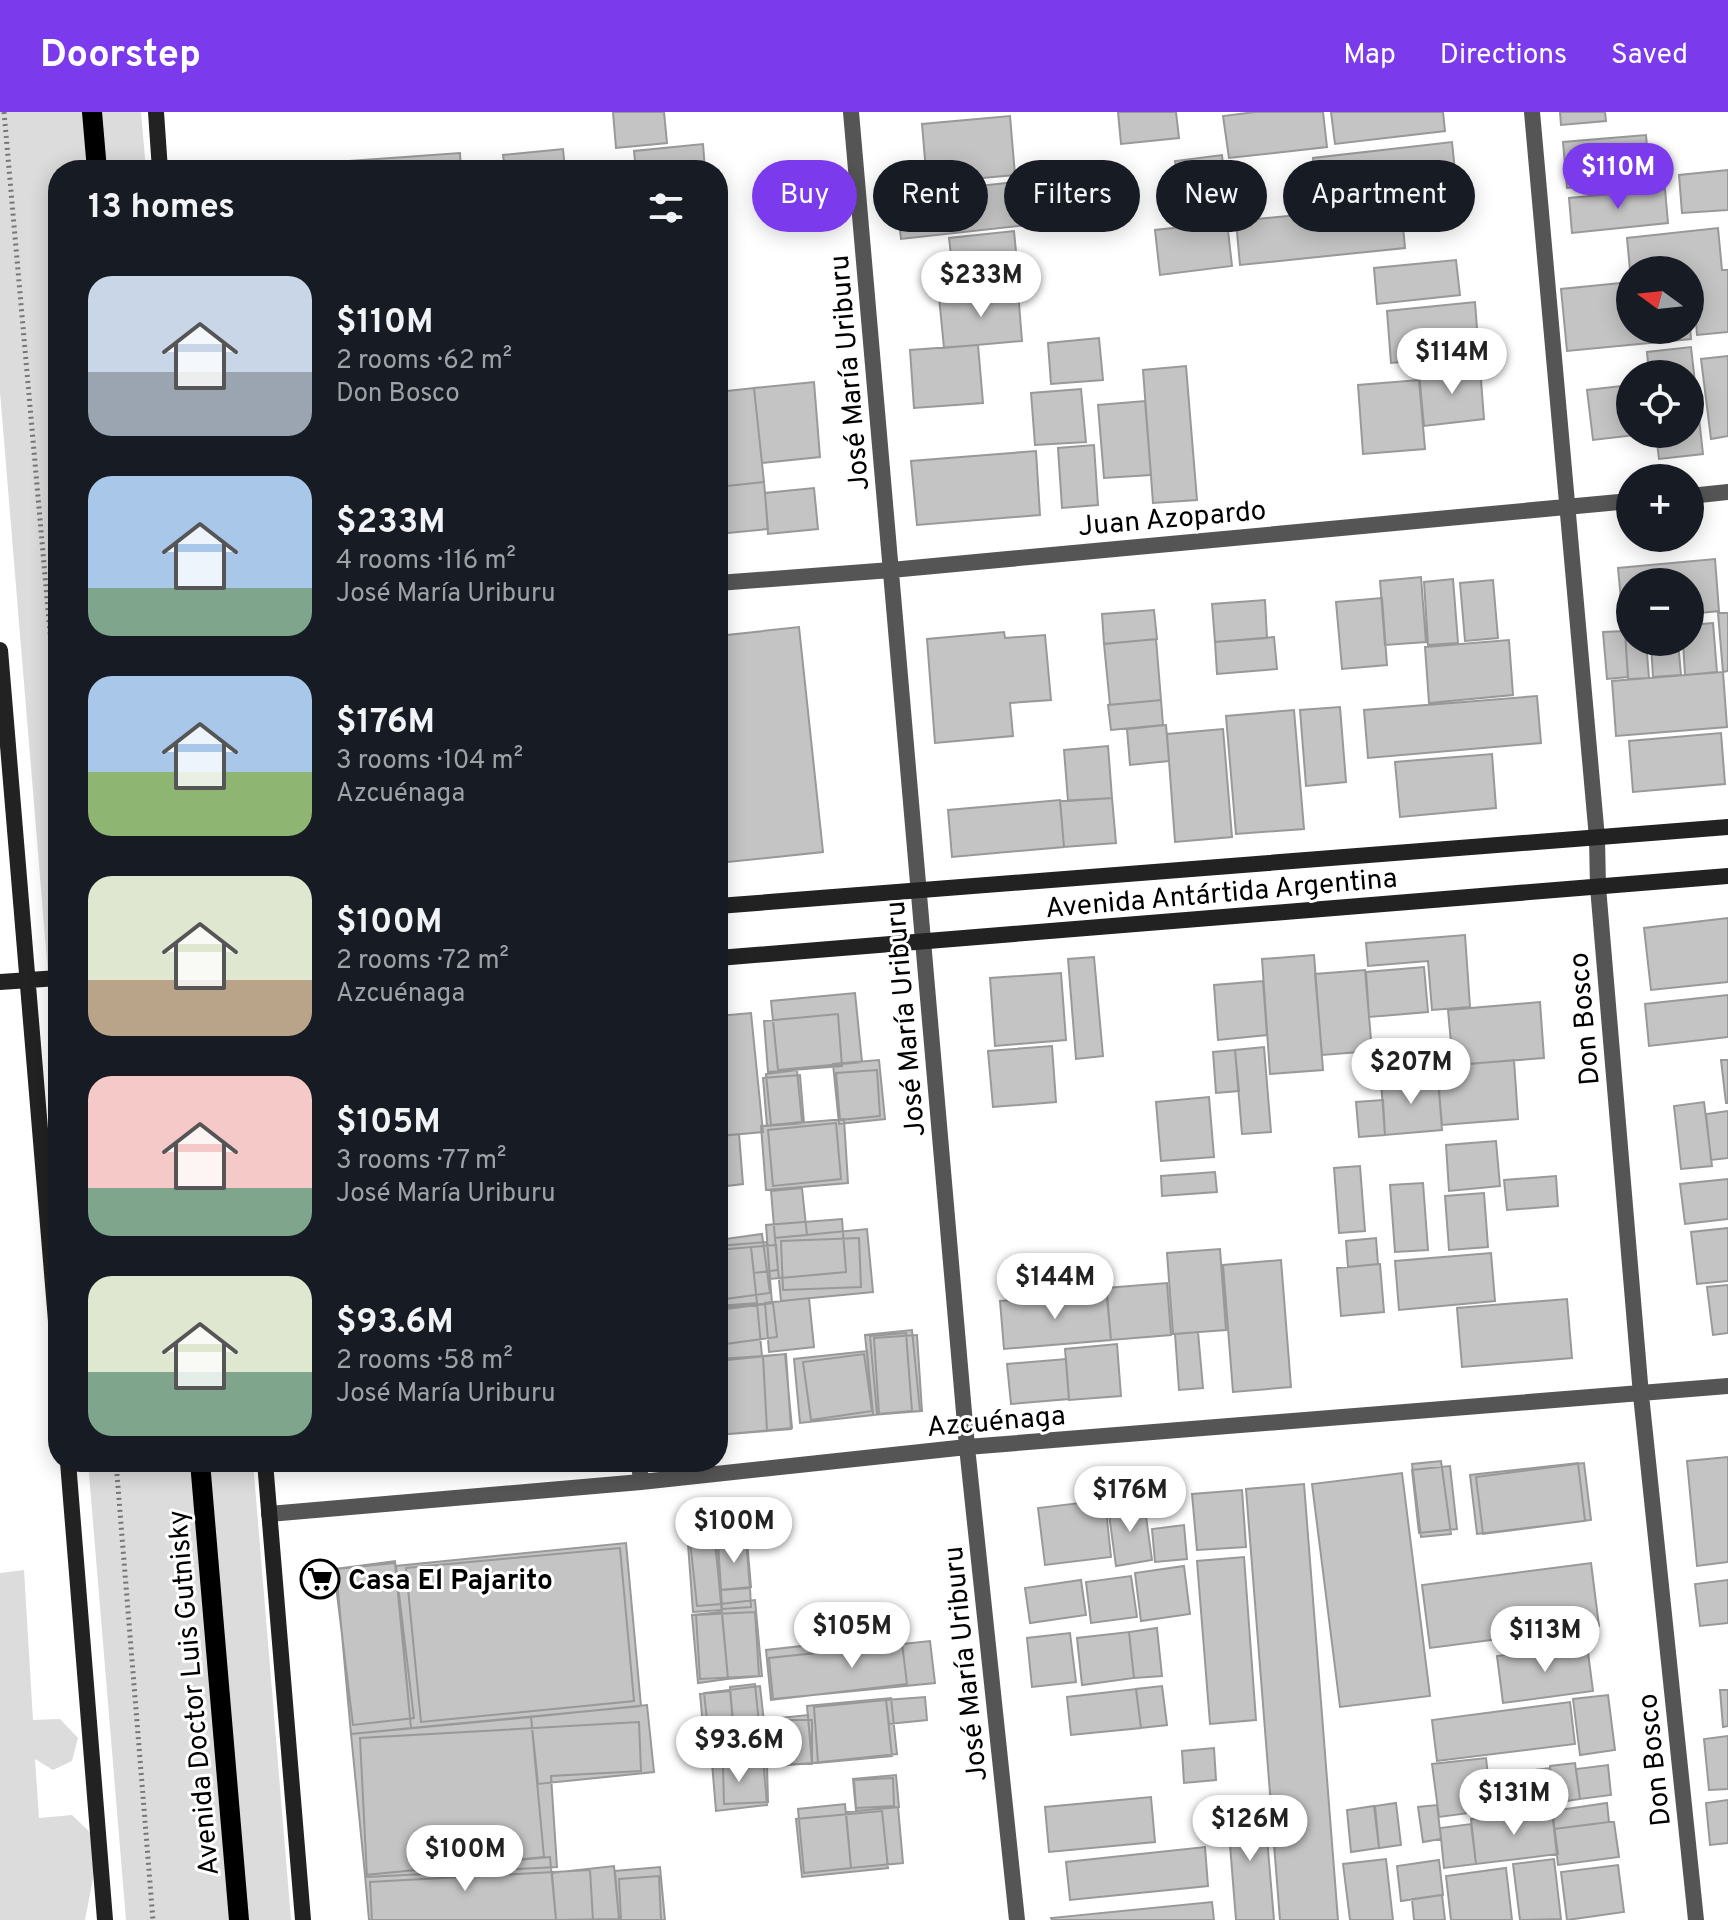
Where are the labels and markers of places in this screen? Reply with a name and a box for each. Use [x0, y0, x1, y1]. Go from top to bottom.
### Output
pin: $110M [1562, 143, 1674, 211]
pin: $233M [925, 251, 1037, 319]
pin: $114M [1396, 328, 1508, 396]
pin: $207M [1355, 1038, 1467, 1106]
pin: $144M [999, 1253, 1111, 1321]
pin: $176M [1074, 1466, 1186, 1534]
pin: $100M [678, 1497, 790, 1565]
supermarket icon: Casa El Pajarito [299, 1558, 341, 1600]
place label: Casa El Pajarito [348, 1564, 553, 1600]
pin: $105M [796, 1602, 908, 1670]
pin: $113M [1489, 1606, 1601, 1674]
pin: $93.6M [674, 1716, 804, 1784]
pin: $131M [1458, 1769, 1570, 1837]
pin: $126M [1194, 1795, 1306, 1863]
pin: $100M [409, 1825, 521, 1893]

